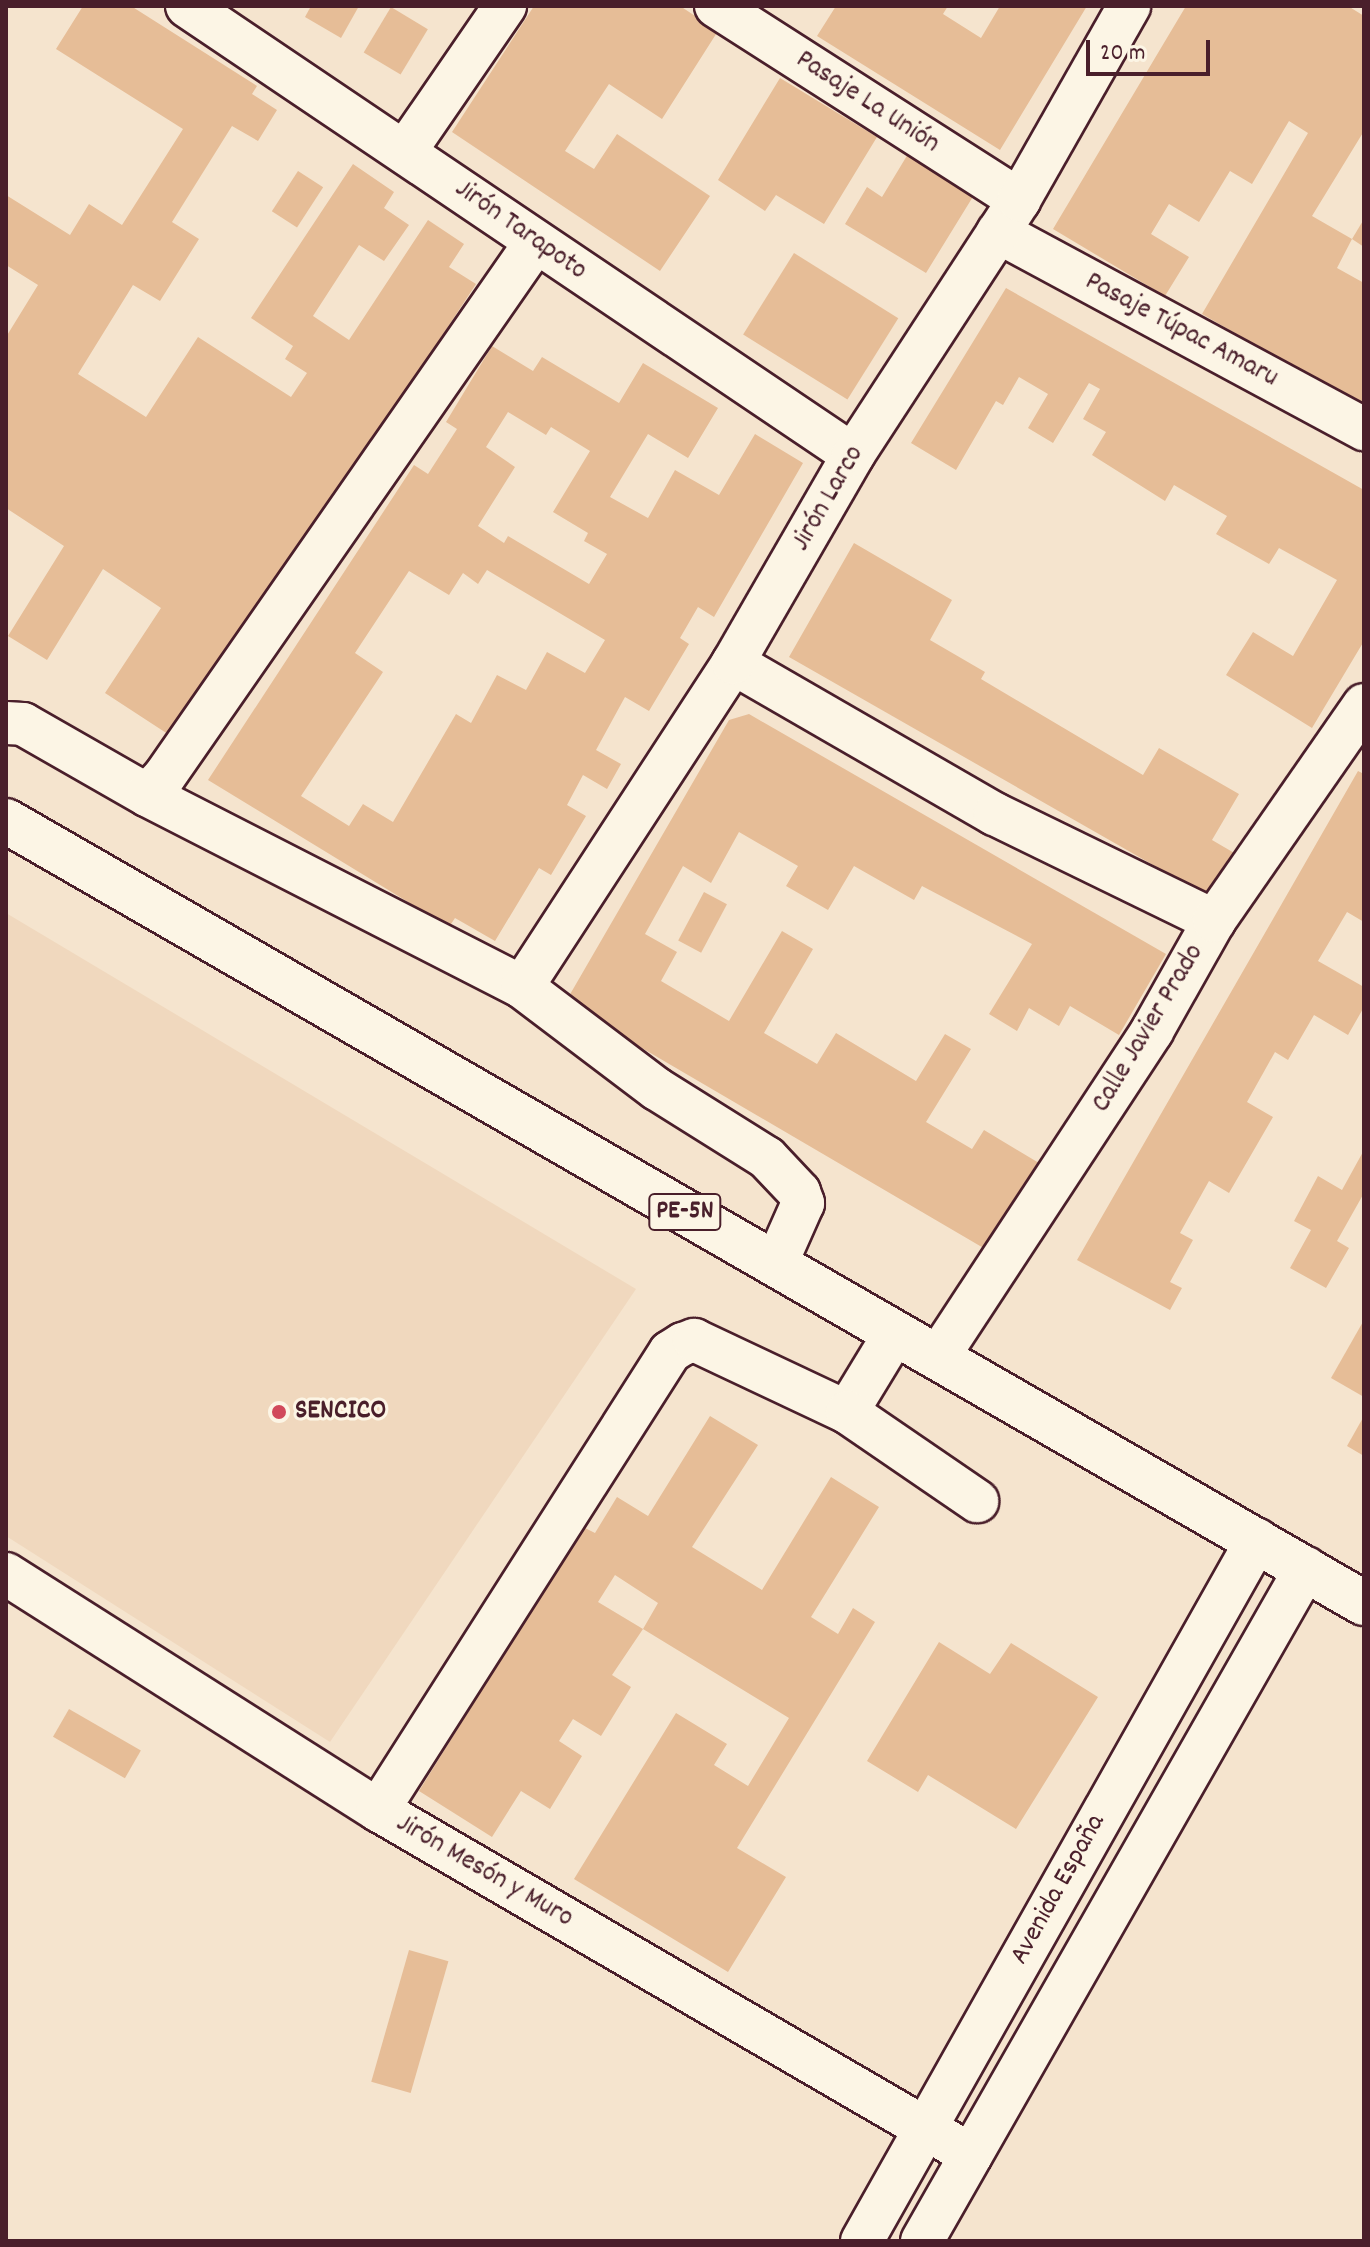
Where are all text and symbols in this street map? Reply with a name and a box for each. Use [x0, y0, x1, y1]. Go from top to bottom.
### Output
scale bar [1090, 24, 1214, 74]
text: 20 m [1100, 37, 1146, 71]
street label: Pasaje La Unión [789, 44, 945, 162]
street label: Jirón Tarapoto [447, 173, 593, 289]
street label: Pasaje Túpac Amaru [1079, 266, 1283, 396]
street label: Jirón Larco [785, 440, 873, 558]
street label: Calle Javier Prado [1086, 939, 1212, 1119]
road number: PE-5N [647, 1190, 723, 1234]
place label: SENCICO [295, 1395, 386, 1429]
marker: SENCICO [270, 1403, 288, 1421]
street label: Jirón Mesón y Muro [389, 1808, 579, 1936]
street label: Avenida España [1004, 1809, 1114, 1971]

